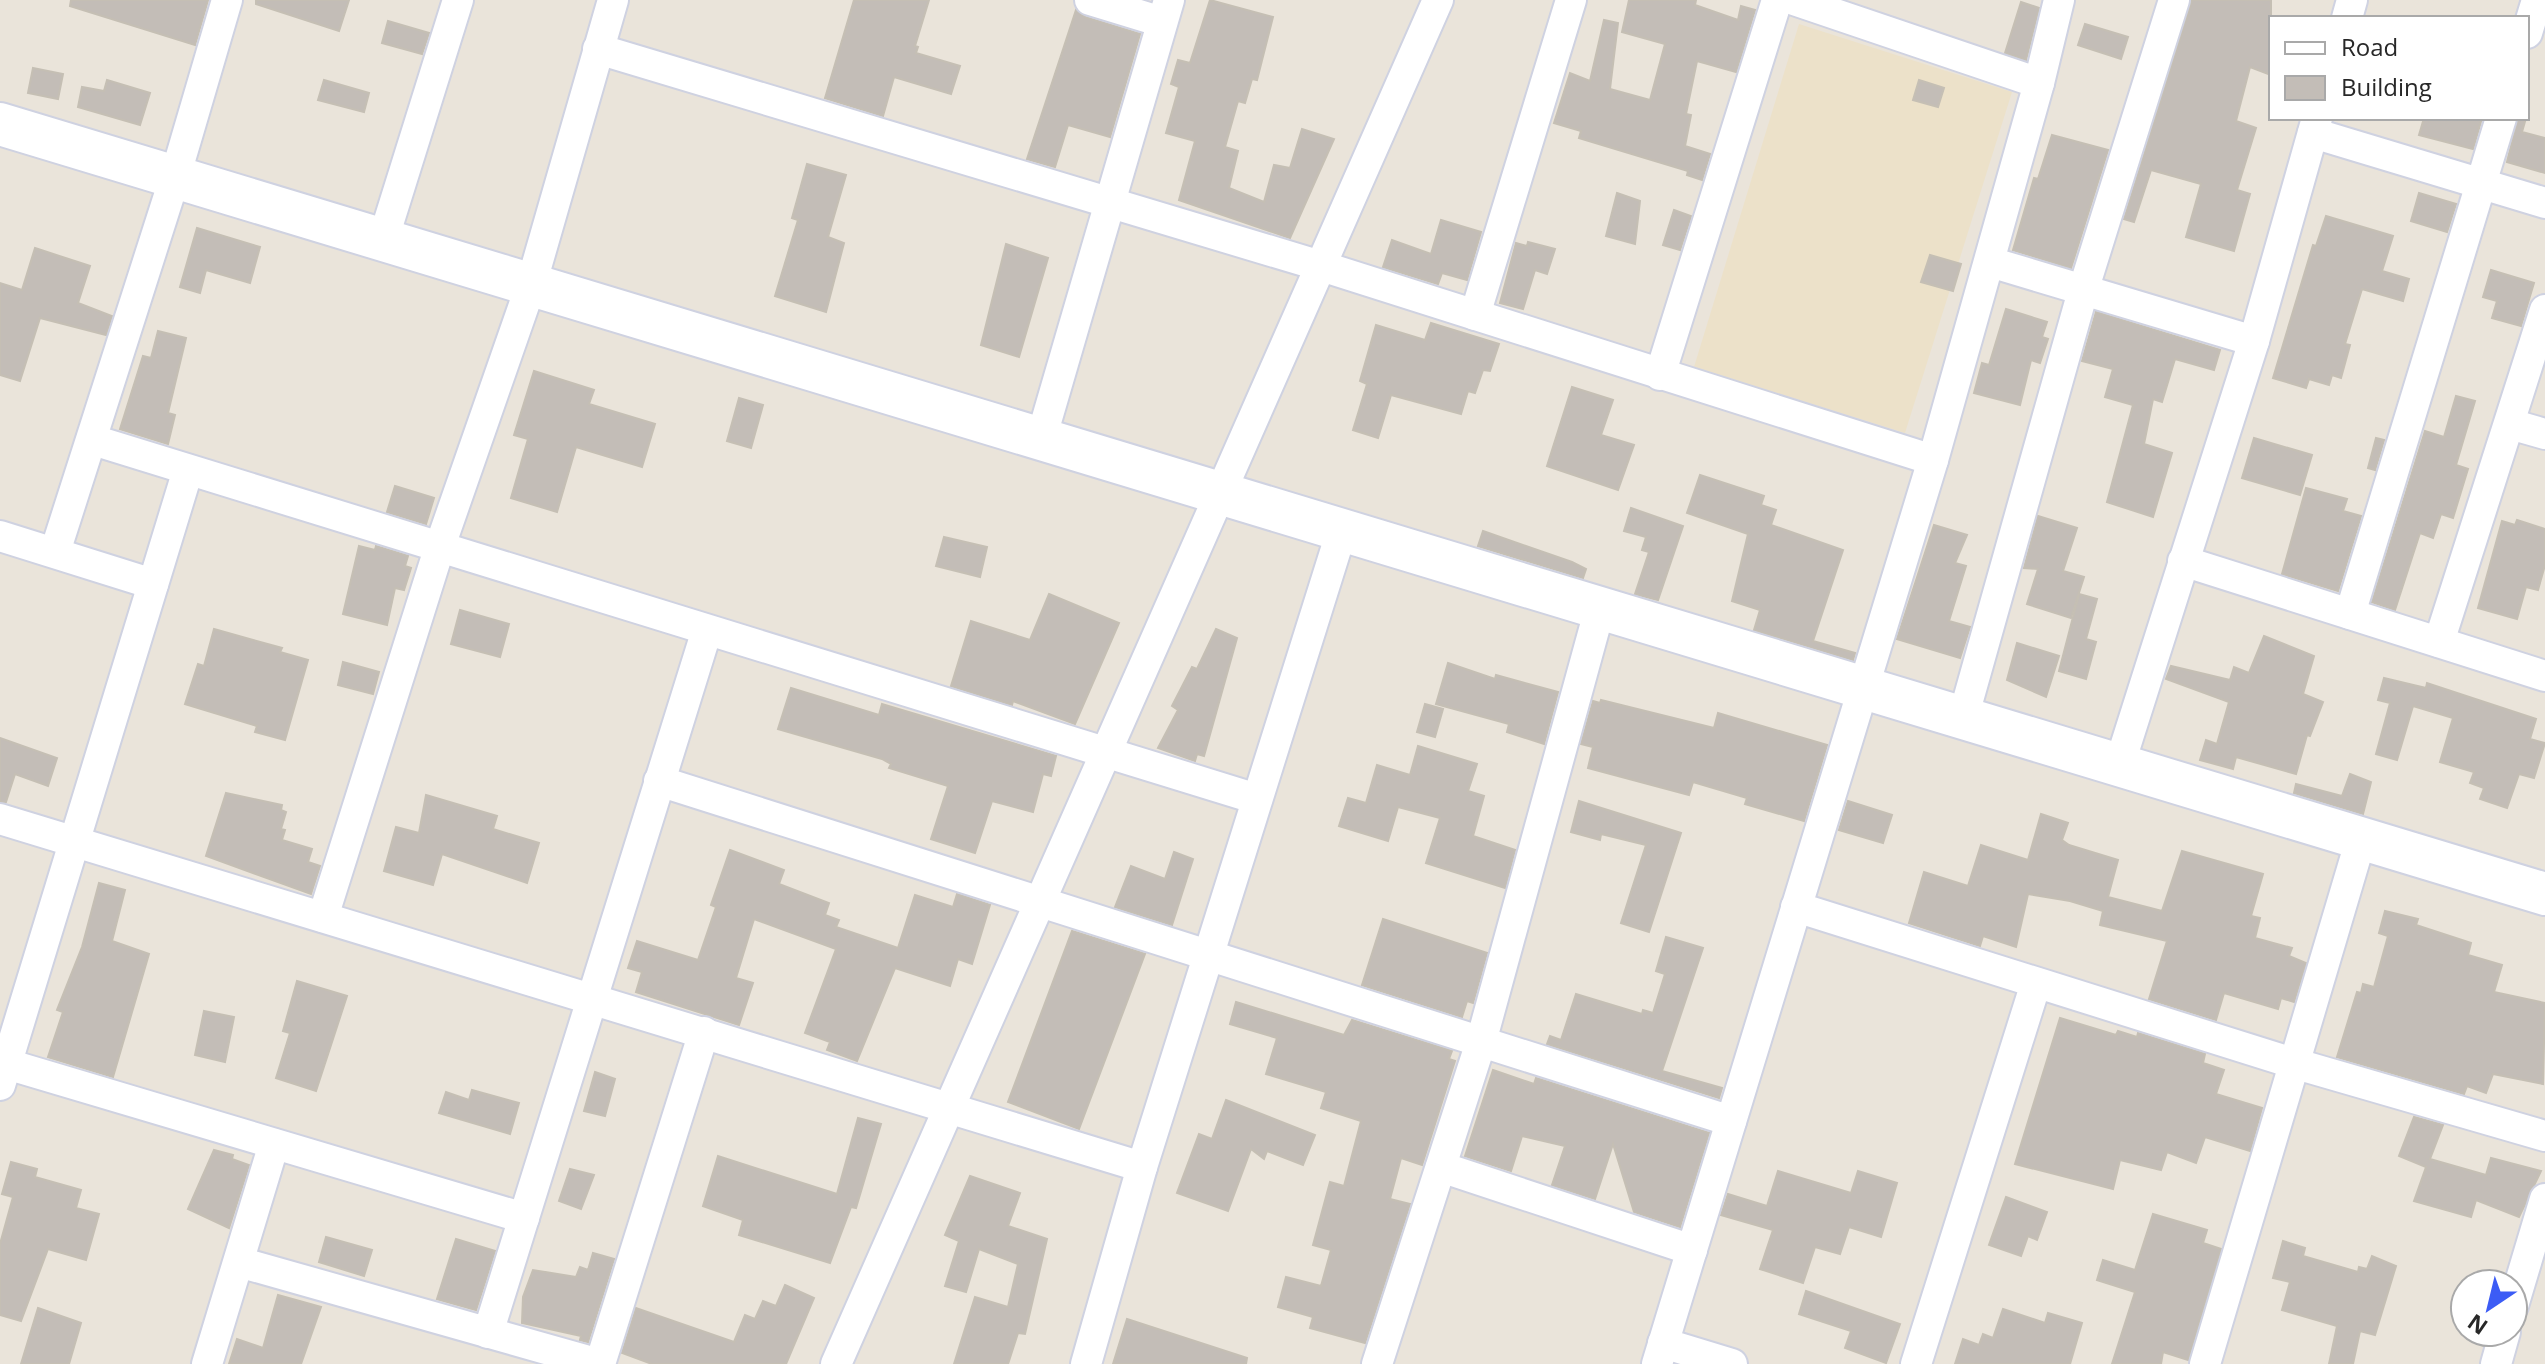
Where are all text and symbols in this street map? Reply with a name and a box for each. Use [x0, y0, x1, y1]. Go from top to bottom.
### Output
legend [2269, 16, 2529, 120]
text: Road [2341, 30, 2398, 63]
text: Building [2341, 70, 2432, 103]
north arrow [2449, 1268, 2529, 1348]
text: N [2461, 1308, 2493, 1343]

